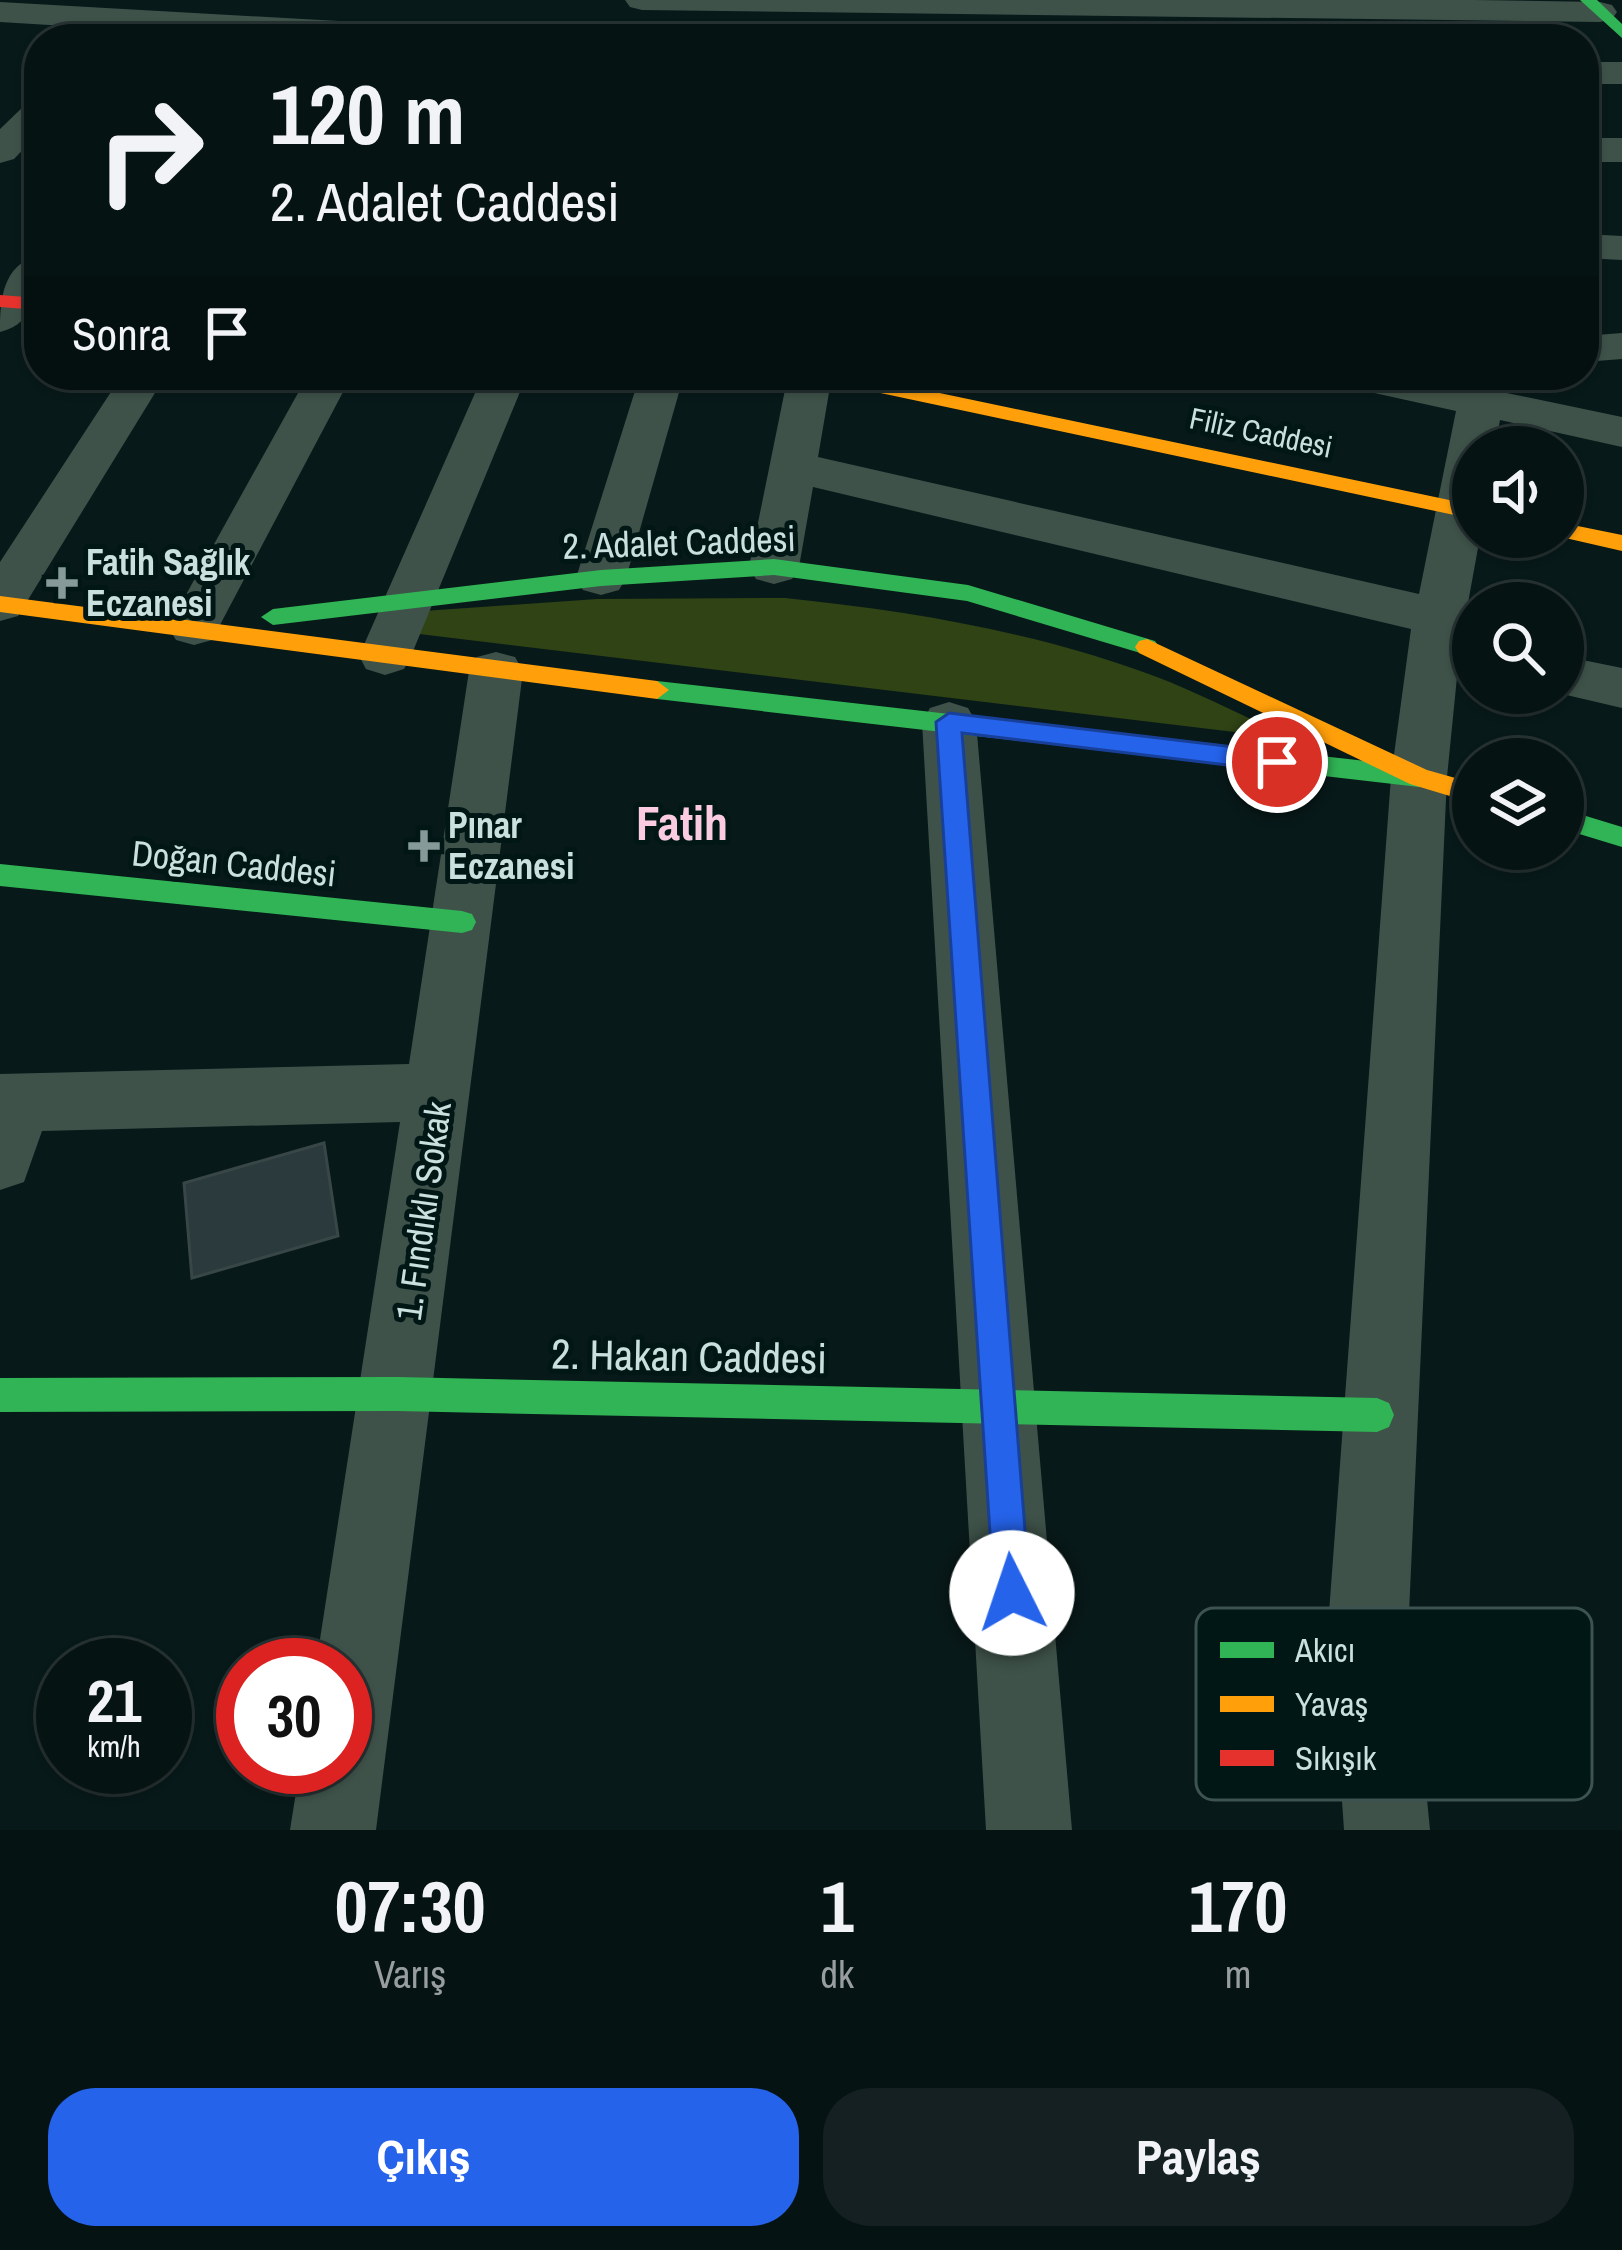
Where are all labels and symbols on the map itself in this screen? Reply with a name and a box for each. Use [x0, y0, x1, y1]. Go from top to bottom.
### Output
street label: Filiz Caddesi [1186, 397, 1336, 467]
street label: 2. Adalet Caddesi [562, 514, 796, 570]
place label: Fatih Sağlık Eczanesi [86, 538, 251, 627]
marker: Fatih Sağlık Eczanesi [49, 570, 75, 596]
pin [1226, 711, 1328, 813]
district label: Fatih [636, 790, 728, 855]
place label: Pınar Eczanesi [448, 801, 574, 890]
street label: Doğan Caddesi [129, 828, 339, 898]
marker: Pınar Eczanesi [411, 833, 437, 859]
street label: 1. Fındıklı Sokak [384, 1099, 462, 1323]
street label: 2. Hakan Caddesi [551, 1326, 827, 1386]
position arrow [949, 1530, 1075, 1656]
legend [1196, 1608, 1592, 1800]
text: Akıcı [1294, 1628, 1355, 1672]
speed limit sign: 30 [216, 1638, 372, 1794]
text: Yavaş [1295, 1682, 1368, 1726]
text: Sıkışık [1295, 1736, 1377, 1780]

